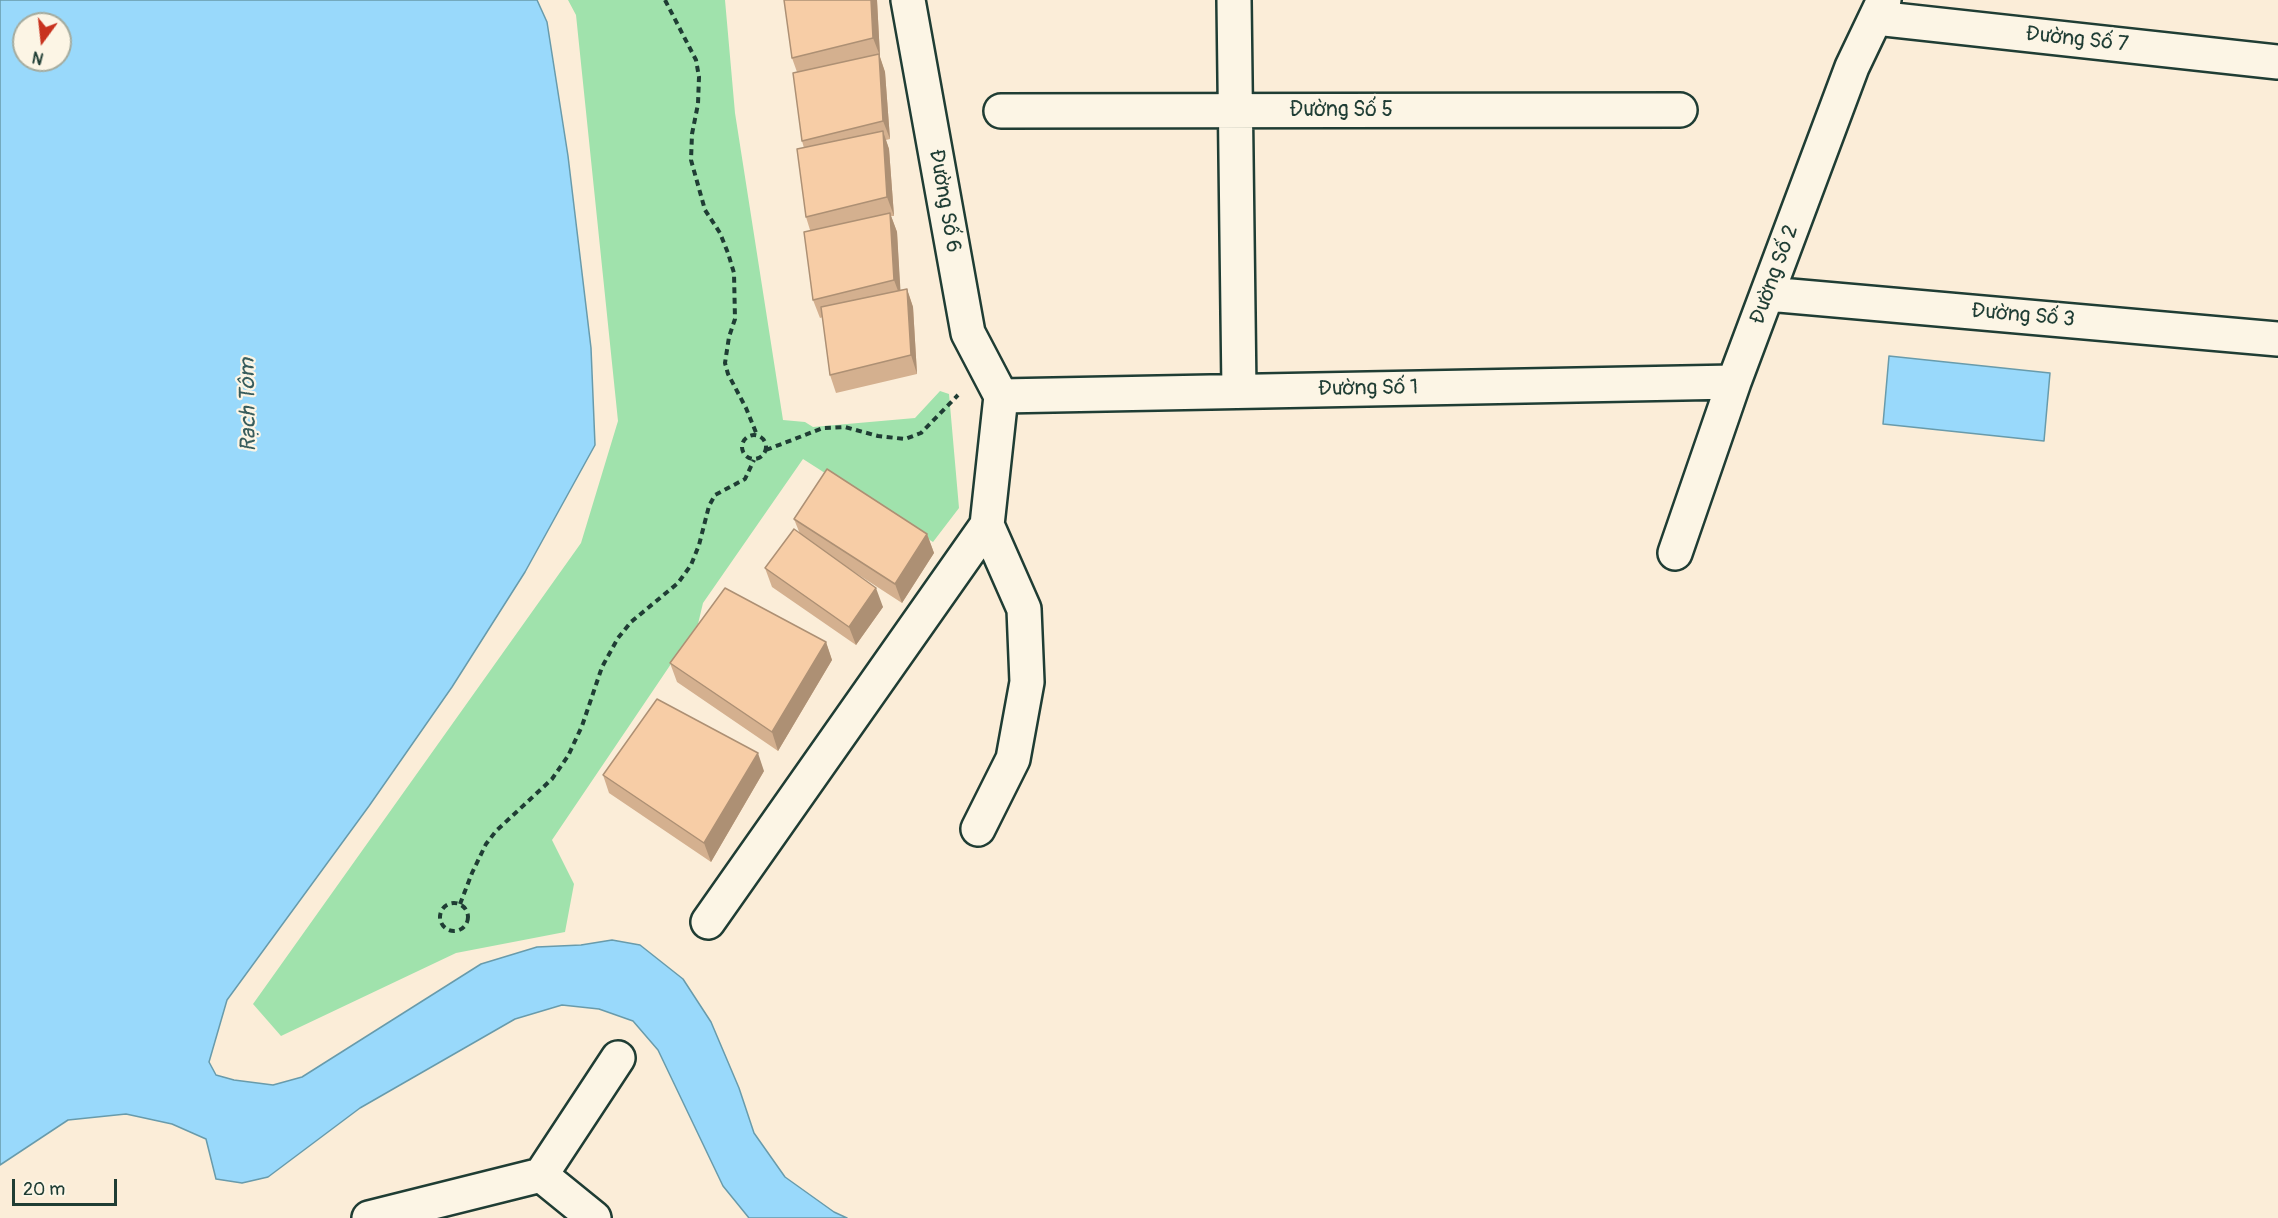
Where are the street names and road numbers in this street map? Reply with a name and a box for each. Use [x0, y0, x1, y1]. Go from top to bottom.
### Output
street label: Đường Số 7 [2024, 22, 2130, 58]
street label: Đường Số 5 [1289, 98, 1393, 124]
street label: Đường Số 6 [923, 147, 965, 255]
street label: Đường Số 2 [1745, 222, 1805, 328]
street label: Đường Số 3 [1970, 299, 2076, 333]
street label: Đường Số 1 [1318, 376, 1418, 402]

